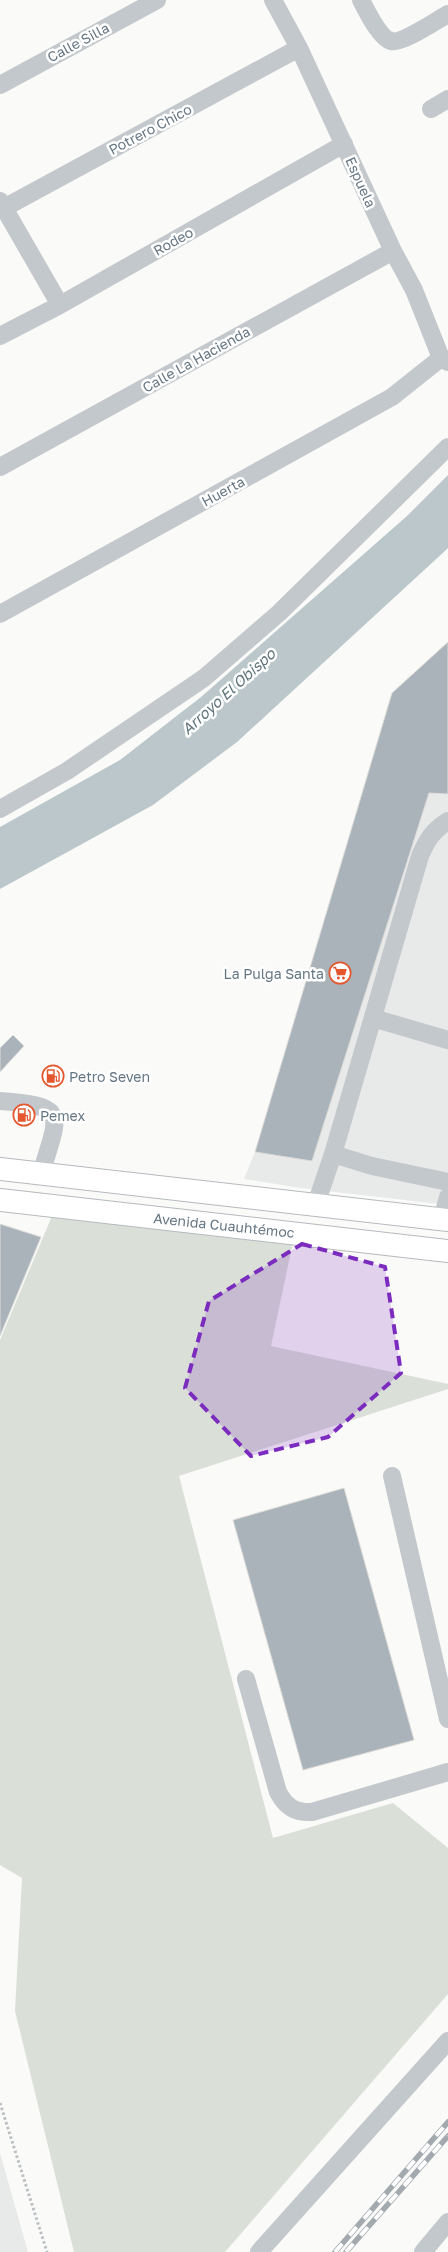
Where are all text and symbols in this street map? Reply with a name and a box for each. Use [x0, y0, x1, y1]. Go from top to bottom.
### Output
street label: Calle Silla [44, 19, 112, 65]
street label: Potrero Chico [106, 100, 194, 158]
street label: Espuela [342, 154, 380, 210]
street label: Rodeo [150, 223, 196, 259]
street label: Calle La Hacienda [139, 322, 253, 396]
street label: Huerta [199, 472, 247, 510]
water label: Arroyo El Obispo [178, 644, 280, 738]
supermarket icon: La Pulga Santa [328, 961, 352, 985]
place label: La Pulga Santa [224, 965, 324, 982]
fuel station icon: Petro Seven [41, 1064, 65, 1088]
place label: Petro Seven [69, 1068, 150, 1085]
fuel station icon: Pemex [12, 1103, 36, 1127]
place label: Pemex [40, 1107, 85, 1124]
street label: Avenida Cuauhtémoc [153, 1209, 296, 1241]

